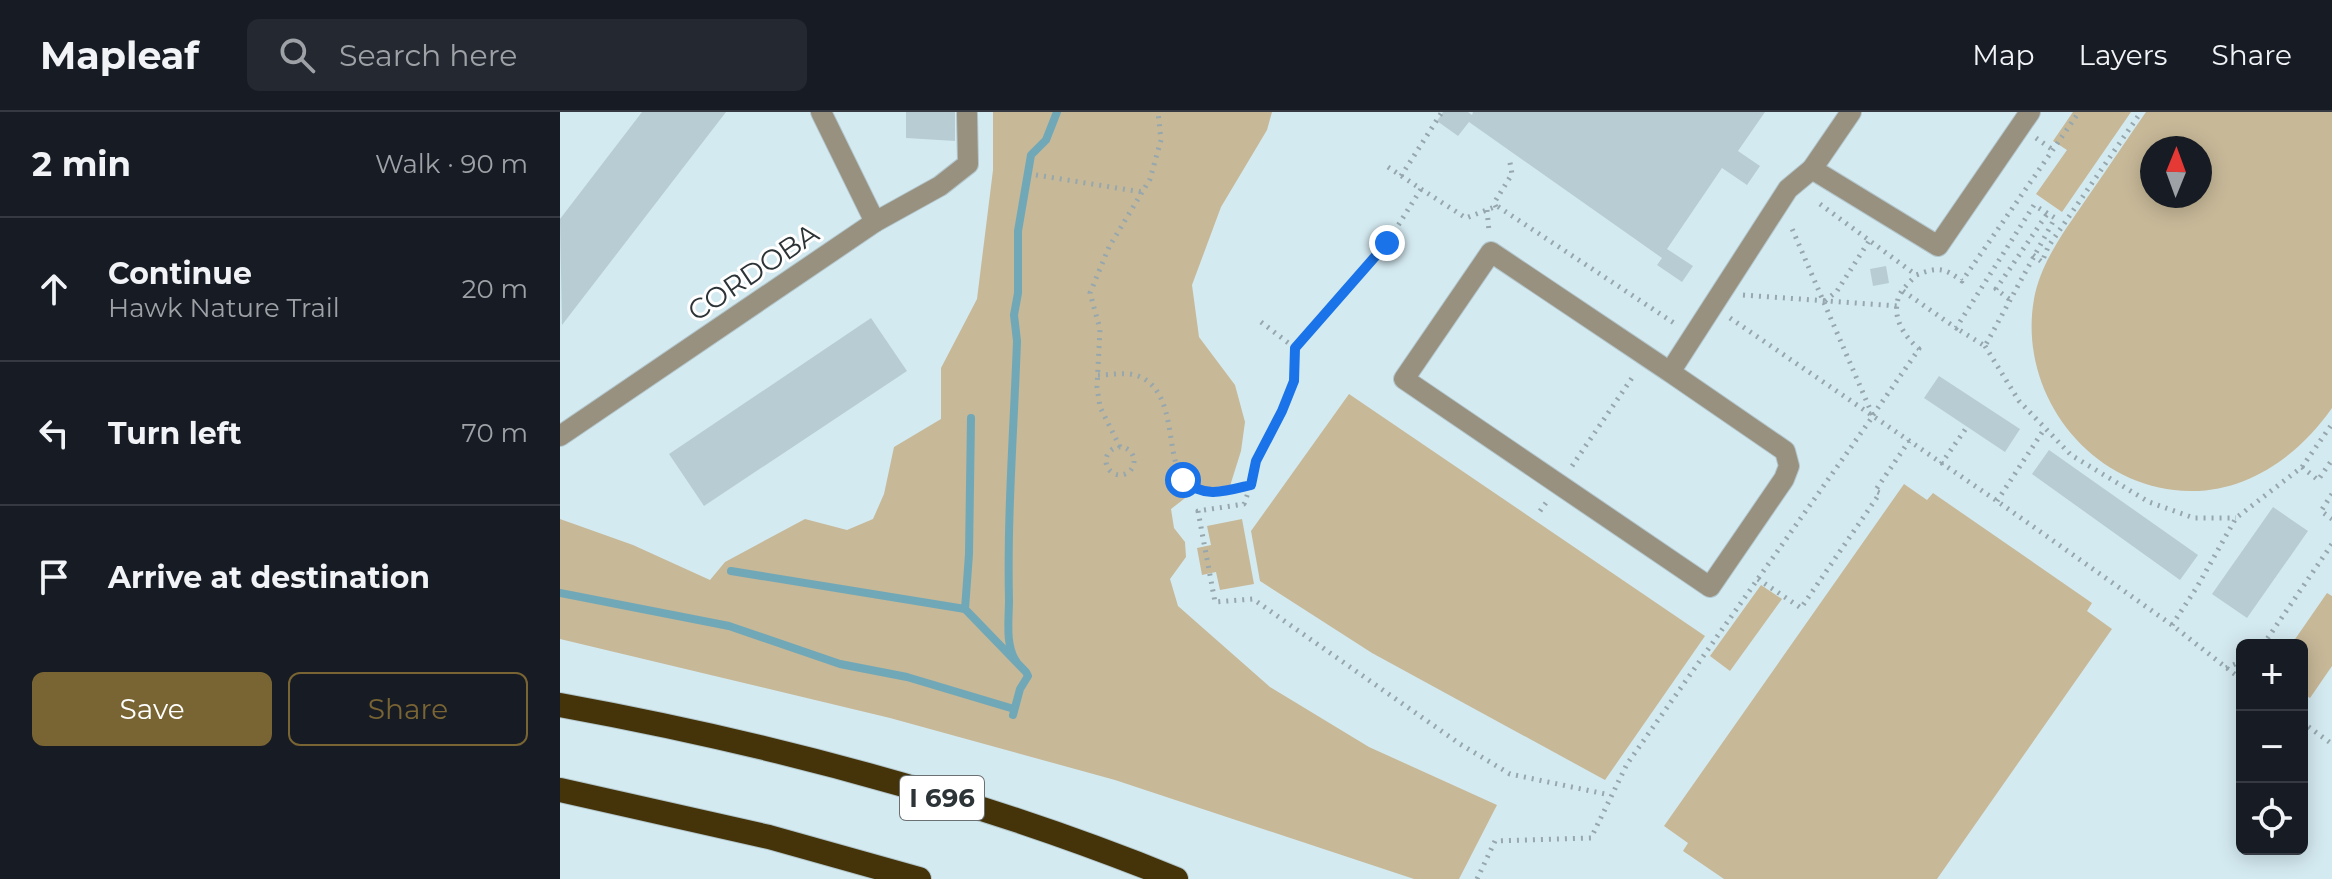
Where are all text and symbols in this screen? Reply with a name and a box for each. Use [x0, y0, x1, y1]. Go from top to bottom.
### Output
search box [247, 19, 807, 91]
text: Mapleaf [40, 32, 199, 79]
icon: search [275, 33, 319, 77]
text: Search here [339, 37, 517, 74]
text: Map [1972, 38, 2035, 72]
text: Layers [2079, 38, 2168, 72]
text: Share [2212, 38, 2292, 72]
north arrow [2140, 136, 2212, 208]
text: 2 min [32, 143, 131, 185]
text: Walk · 90 m [375, 148, 528, 180]
street label: CORDOBA [681, 215, 826, 328]
route end [1369, 225, 1405, 261]
text: Continue [108, 255, 252, 292]
icon: ahead [32, 267, 76, 311]
text: 20 m [462, 273, 528, 305]
text: Hawk Nature Trail [108, 292, 340, 324]
icon: left [32, 411, 76, 455]
text: Turn left [108, 415, 241, 452]
text: 70 m [462, 417, 528, 449]
route start [1165, 462, 1201, 498]
icon: arrive [32, 555, 76, 599]
text: Arrive at destination [108, 559, 430, 596]
map controls [2236, 639, 2308, 855]
button: + [2236, 639, 2308, 711]
button: Save [32, 672, 272, 746]
button: Share [288, 672, 528, 746]
button: − [2236, 711, 2308, 783]
road number: I 696 [900, 776, 984, 820]
button: locate [2236, 783, 2308, 855]

